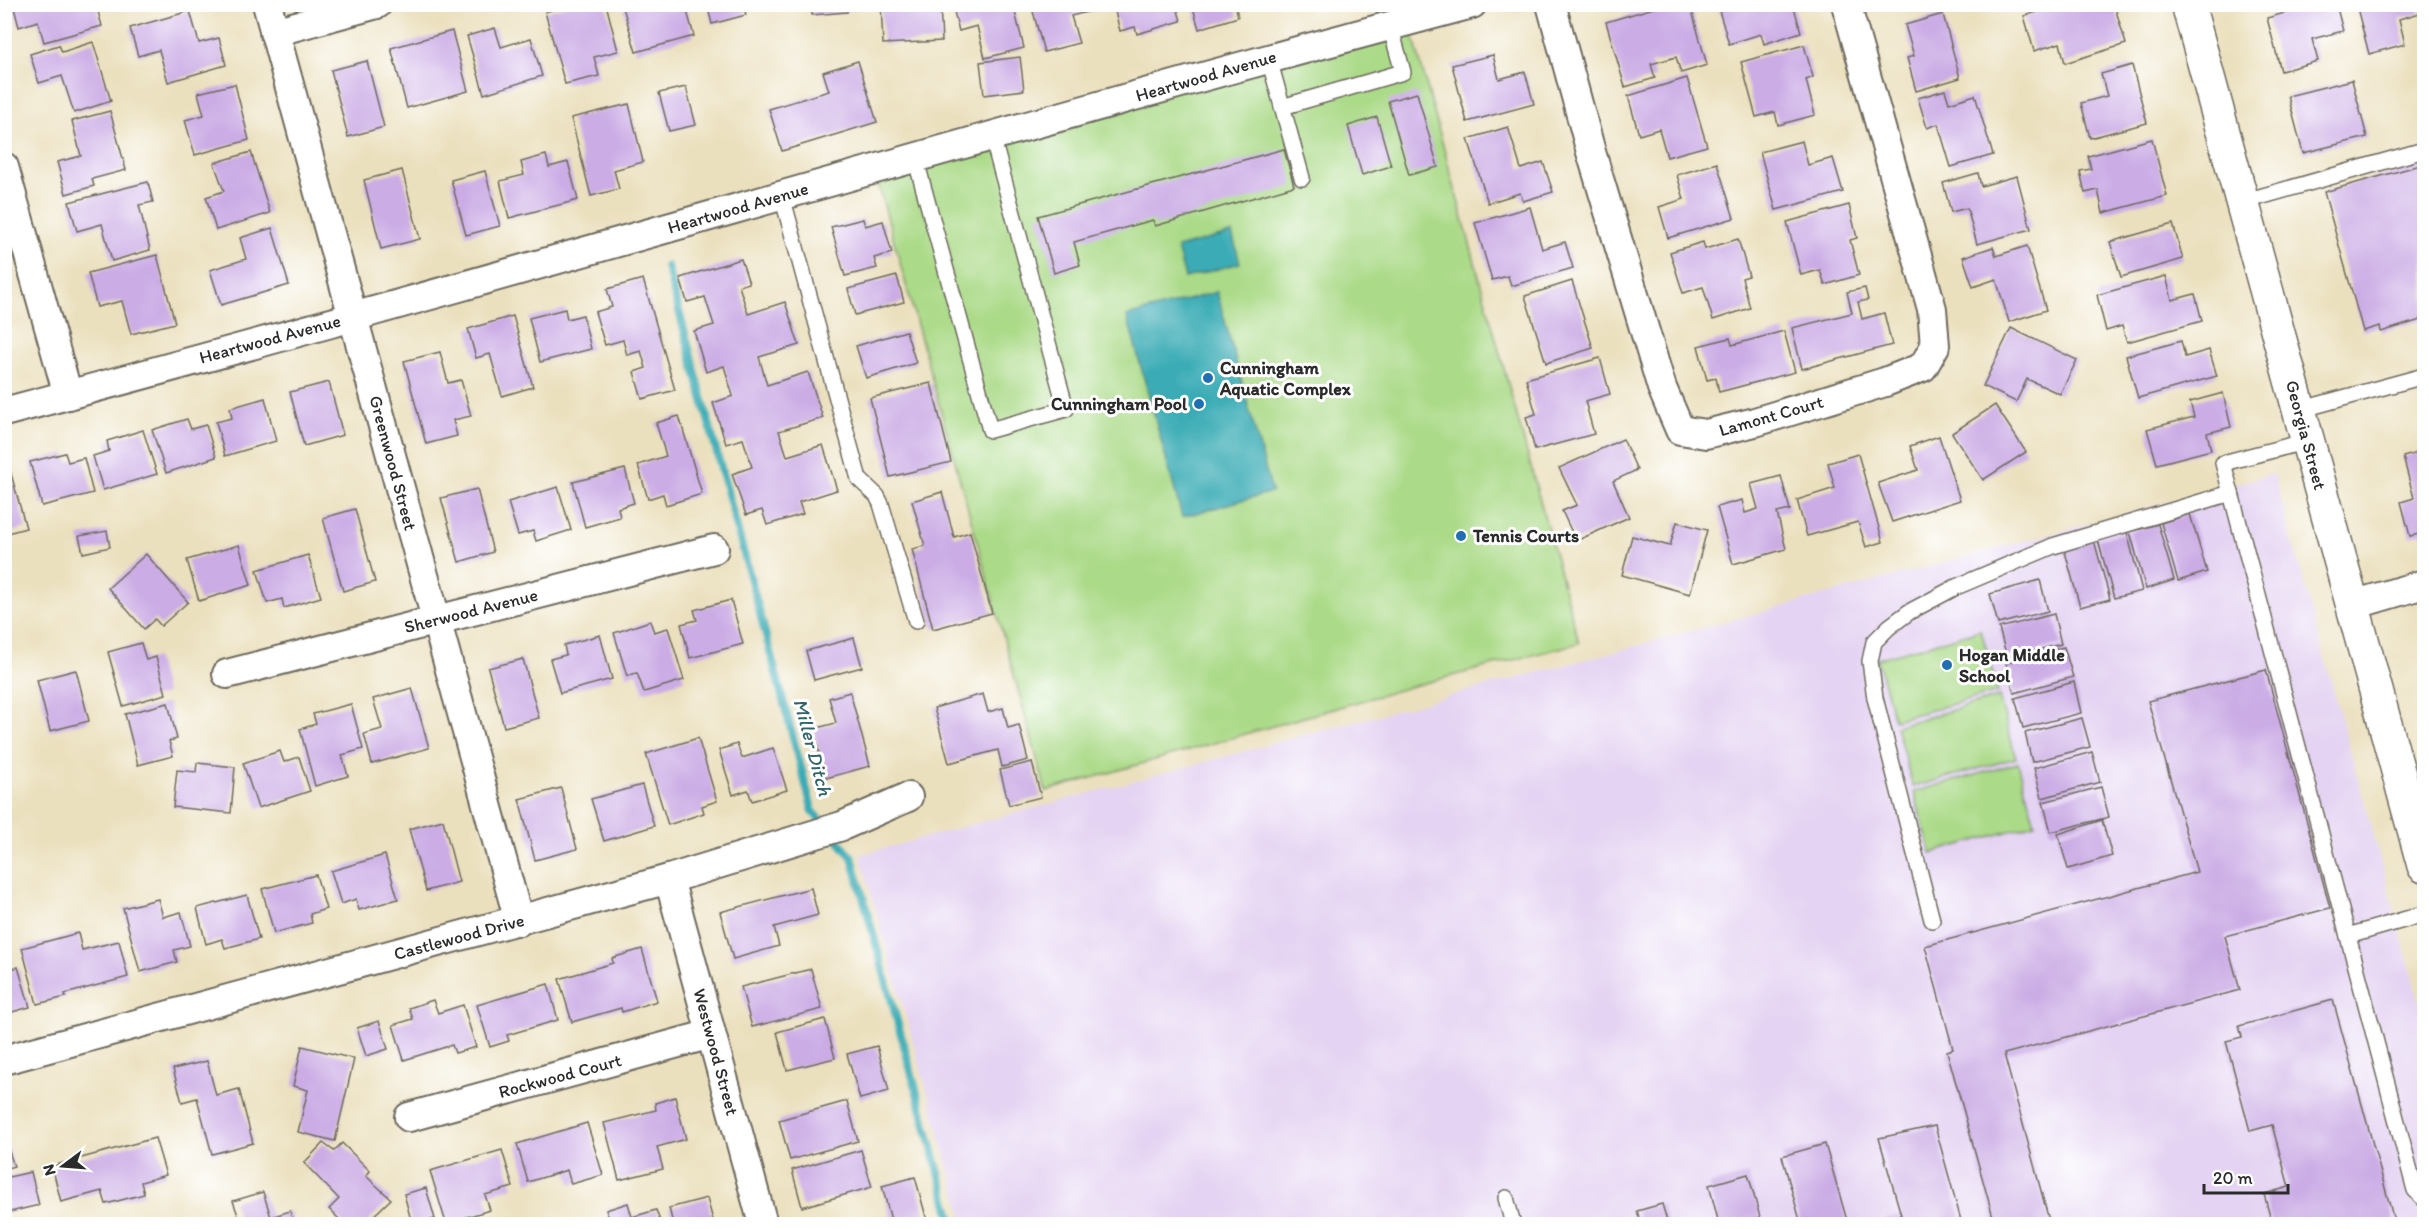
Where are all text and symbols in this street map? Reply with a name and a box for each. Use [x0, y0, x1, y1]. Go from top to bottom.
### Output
street label: Heartwood Avenue [1133, 45, 1279, 107]
street label: Heartwood Avenue [665, 177, 811, 239]
street label: Heartwood Avenue [197, 310, 343, 368]
place label: Cunningham Aquatic Complex [1219, 357, 1352, 400]
marker: Cunningham Aquatic Complex [1201, 371, 1215, 385]
street label: Georgia Street [2281, 378, 2331, 492]
street label: Lamont Court [1716, 391, 1826, 441]
street label: Greenwood Street [364, 393, 422, 533]
place label: Cunningham Pool [1051, 393, 1188, 415]
marker: Cunningham Pool [1192, 397, 1206, 411]
place label: Tennis Courts [1472, 525, 1579, 547]
marker: Tennis Courts [1454, 529, 1468, 543]
street label: Sherwood Avenue [402, 584, 540, 638]
place label: Hogan Middle School [1959, 644, 2065, 687]
marker: Hogan Middle School [1940, 658, 1954, 672]
water label: Miller Ditch [789, 696, 838, 799]
street label: Castlewood Drive [391, 909, 527, 965]
street label: Westwood Street [688, 986, 744, 1118]
street label: Rockwood Court [496, 1049, 624, 1103]
north arrow [33, 1136, 93, 1196]
scale bar [2204, 1157, 2288, 1195]
text: N [38, 1162, 60, 1178]
text: 20 m [2213, 1167, 2253, 1189]

